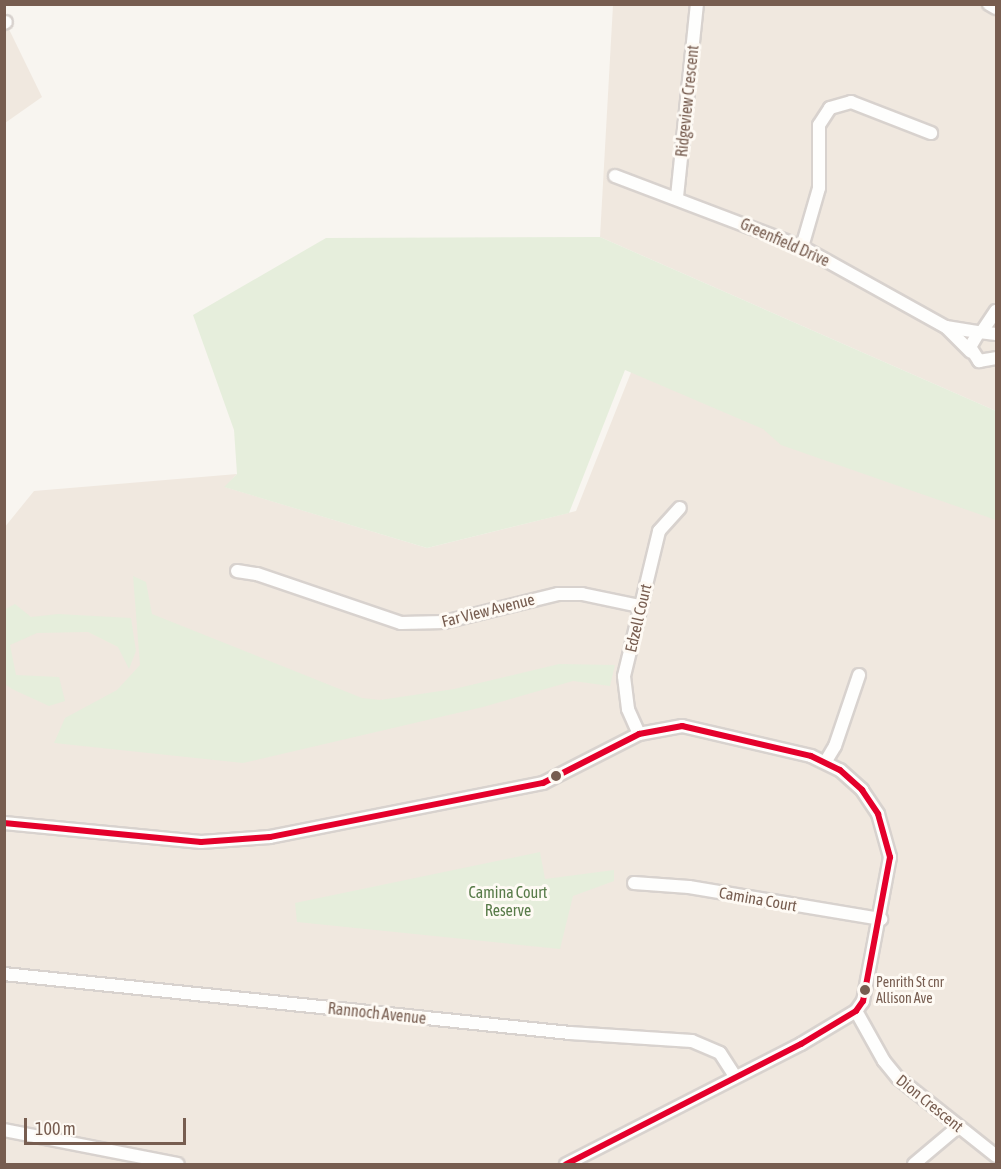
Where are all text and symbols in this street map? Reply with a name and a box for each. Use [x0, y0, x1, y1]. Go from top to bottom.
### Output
street label: Ridgeview Crescent [672, 44, 702, 158]
street label: Greenfield Drive [737, 214, 833, 270]
street label: Edzell Court [621, 582, 655, 654]
street label: Far View Avenue [440, 589, 536, 631]
unlabelled marker [550, 770, 562, 782]
park label: Camina Court Reserve [469, 882, 547, 920]
street label: Camina Court [718, 883, 798, 915]
place label: Penrith St cnr Allison Ave [876, 974, 944, 1006]
marker: Penrith St cnr Allison Ave [859, 984, 871, 996]
street label: Rannoch Avenue [327, 998, 427, 1028]
street label: Dion Crescent [893, 1070, 967, 1136]
scale bar [27, 1106, 189, 1144]
text: 100 m [35, 1118, 76, 1139]

